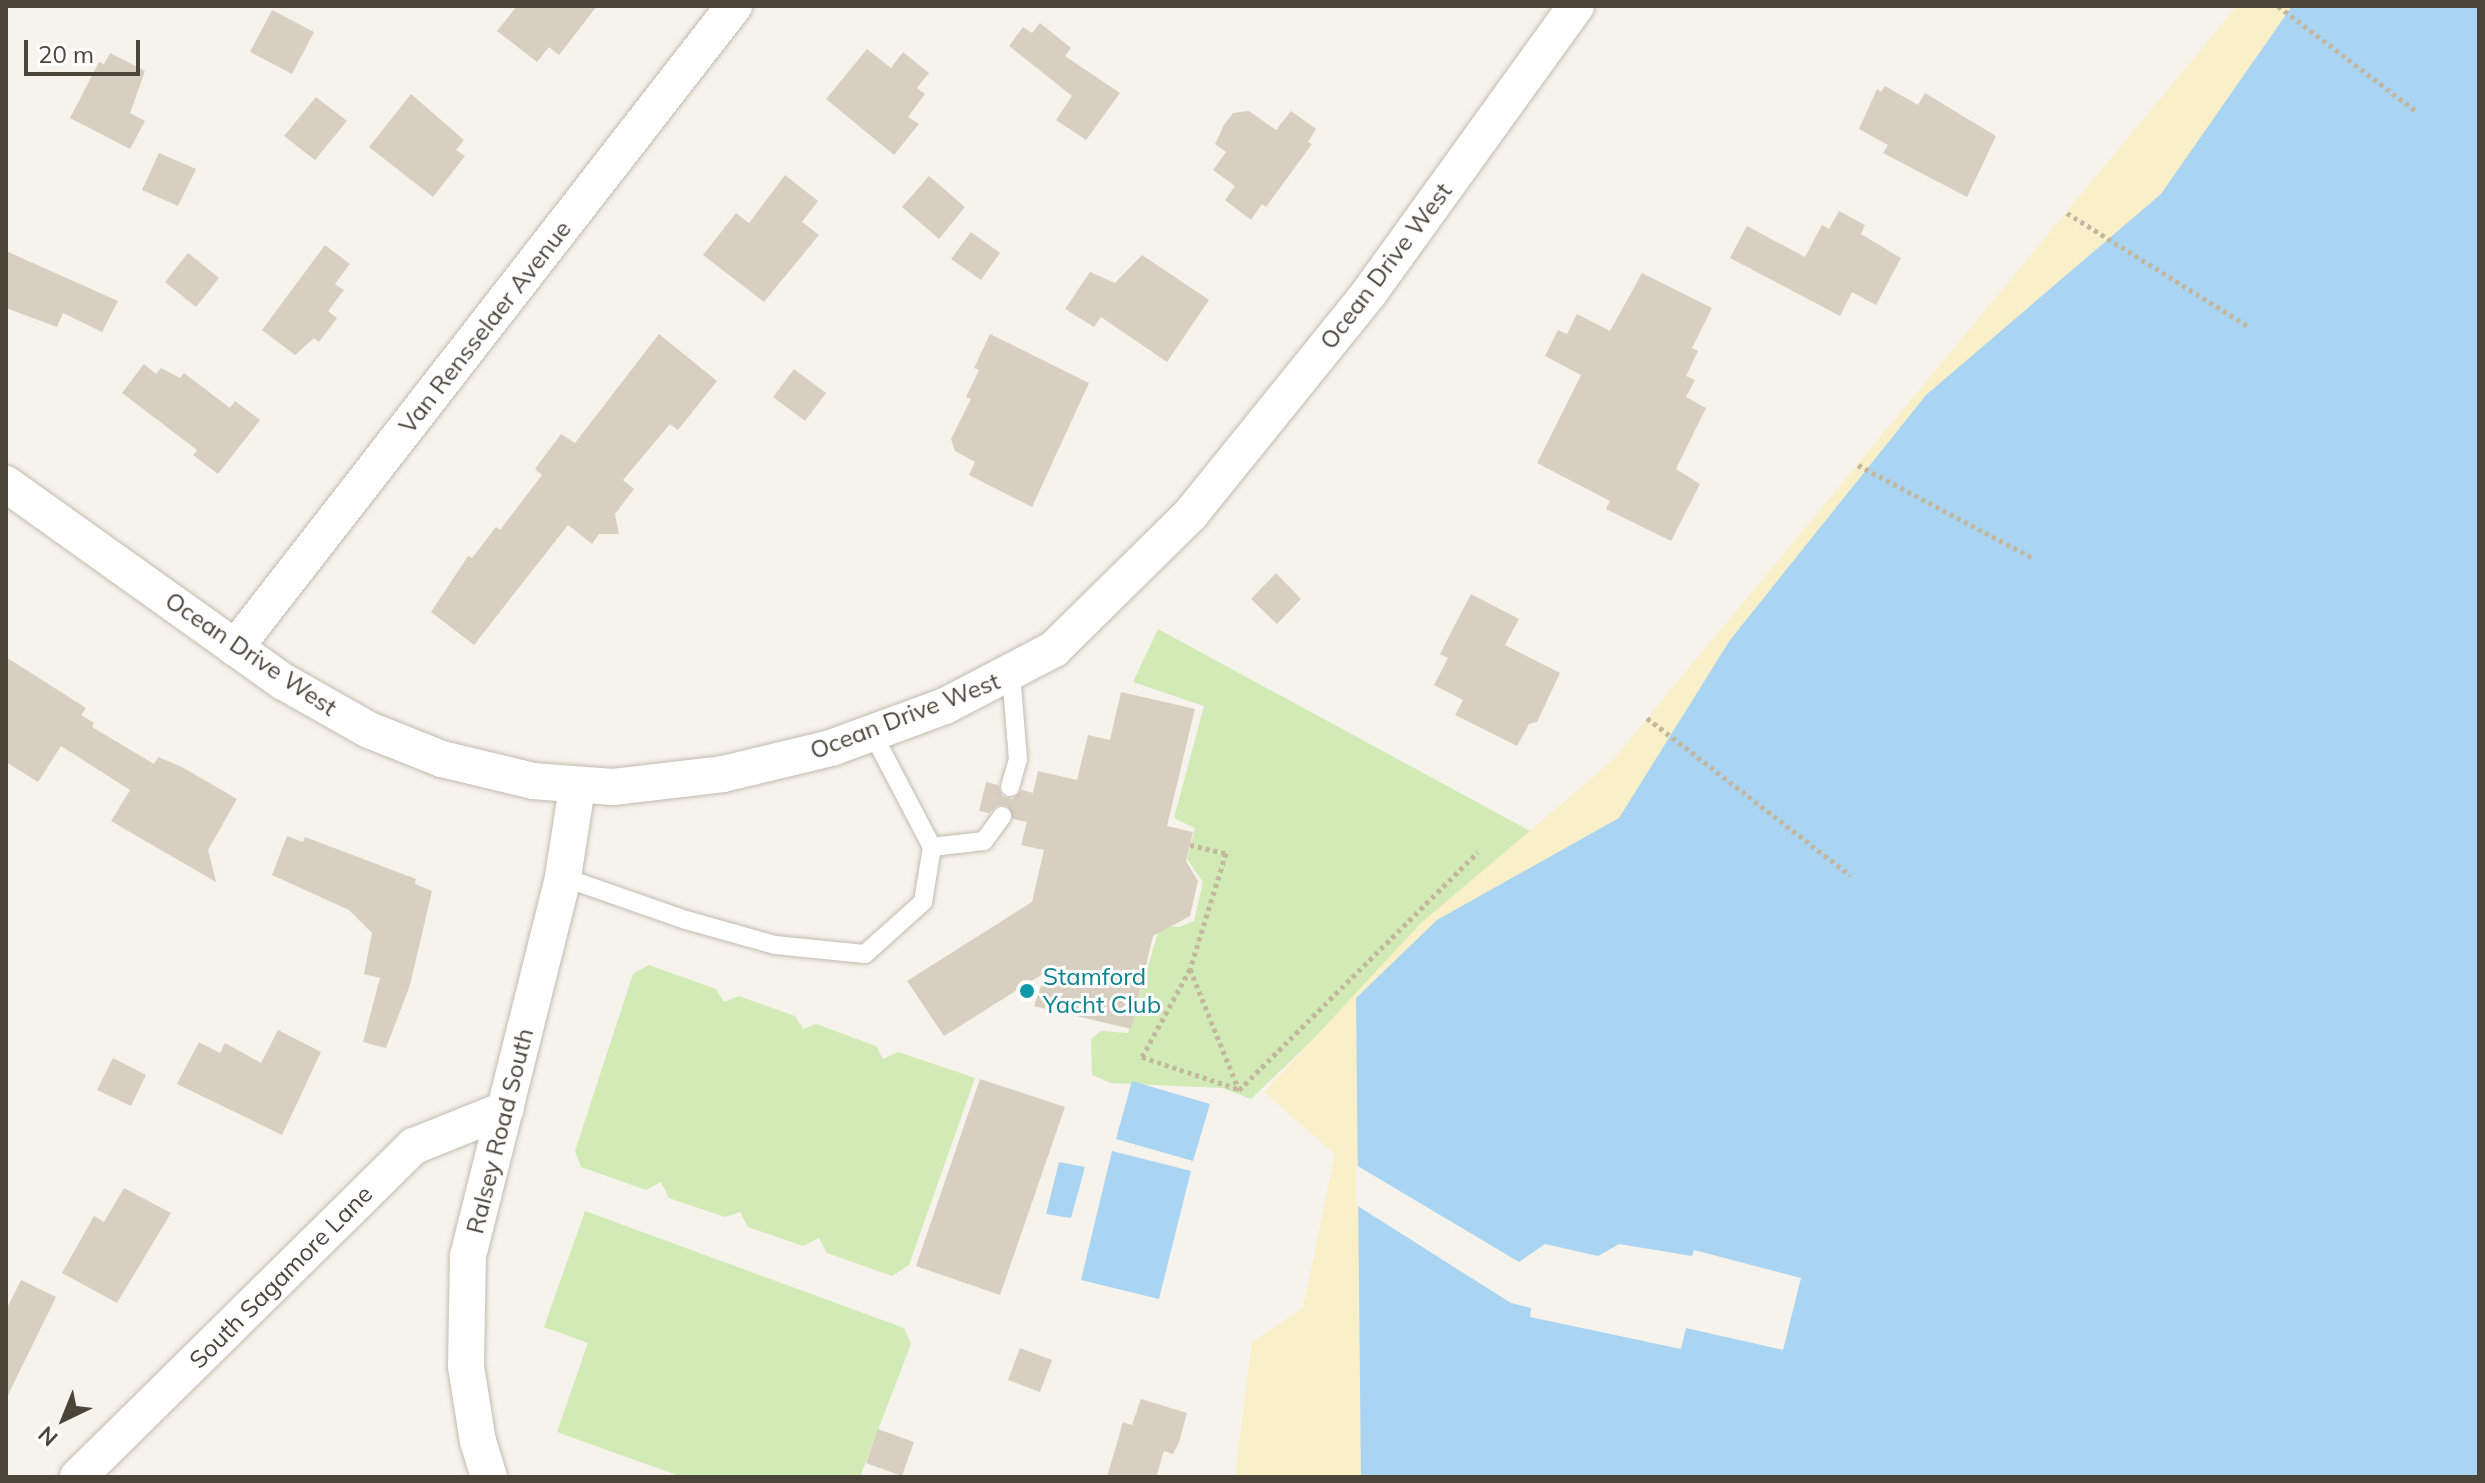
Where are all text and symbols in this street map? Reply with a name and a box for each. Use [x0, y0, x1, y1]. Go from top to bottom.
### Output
scale bar [28, 24, 144, 74]
text: 20 m [38, 39, 94, 69]
street label: Ocean Drive West [1314, 177, 1458, 355]
street label: Van Rensselaer Avenue [393, 215, 577, 439]
street label: Ocean Drive West [160, 586, 342, 722]
street label: Ocean Drive West [806, 667, 1004, 765]
place label: Stamford Yacht Club [1043, 963, 1161, 1019]
marker: Stamford Yacht Club [1018, 982, 1036, 1000]
street label: Ralsey Road South [461, 1025, 539, 1237]
street label: South Sagamore Lane [184, 1180, 378, 1374]
north arrow [24, 1379, 104, 1459]
text: N [32, 1421, 63, 1452]

